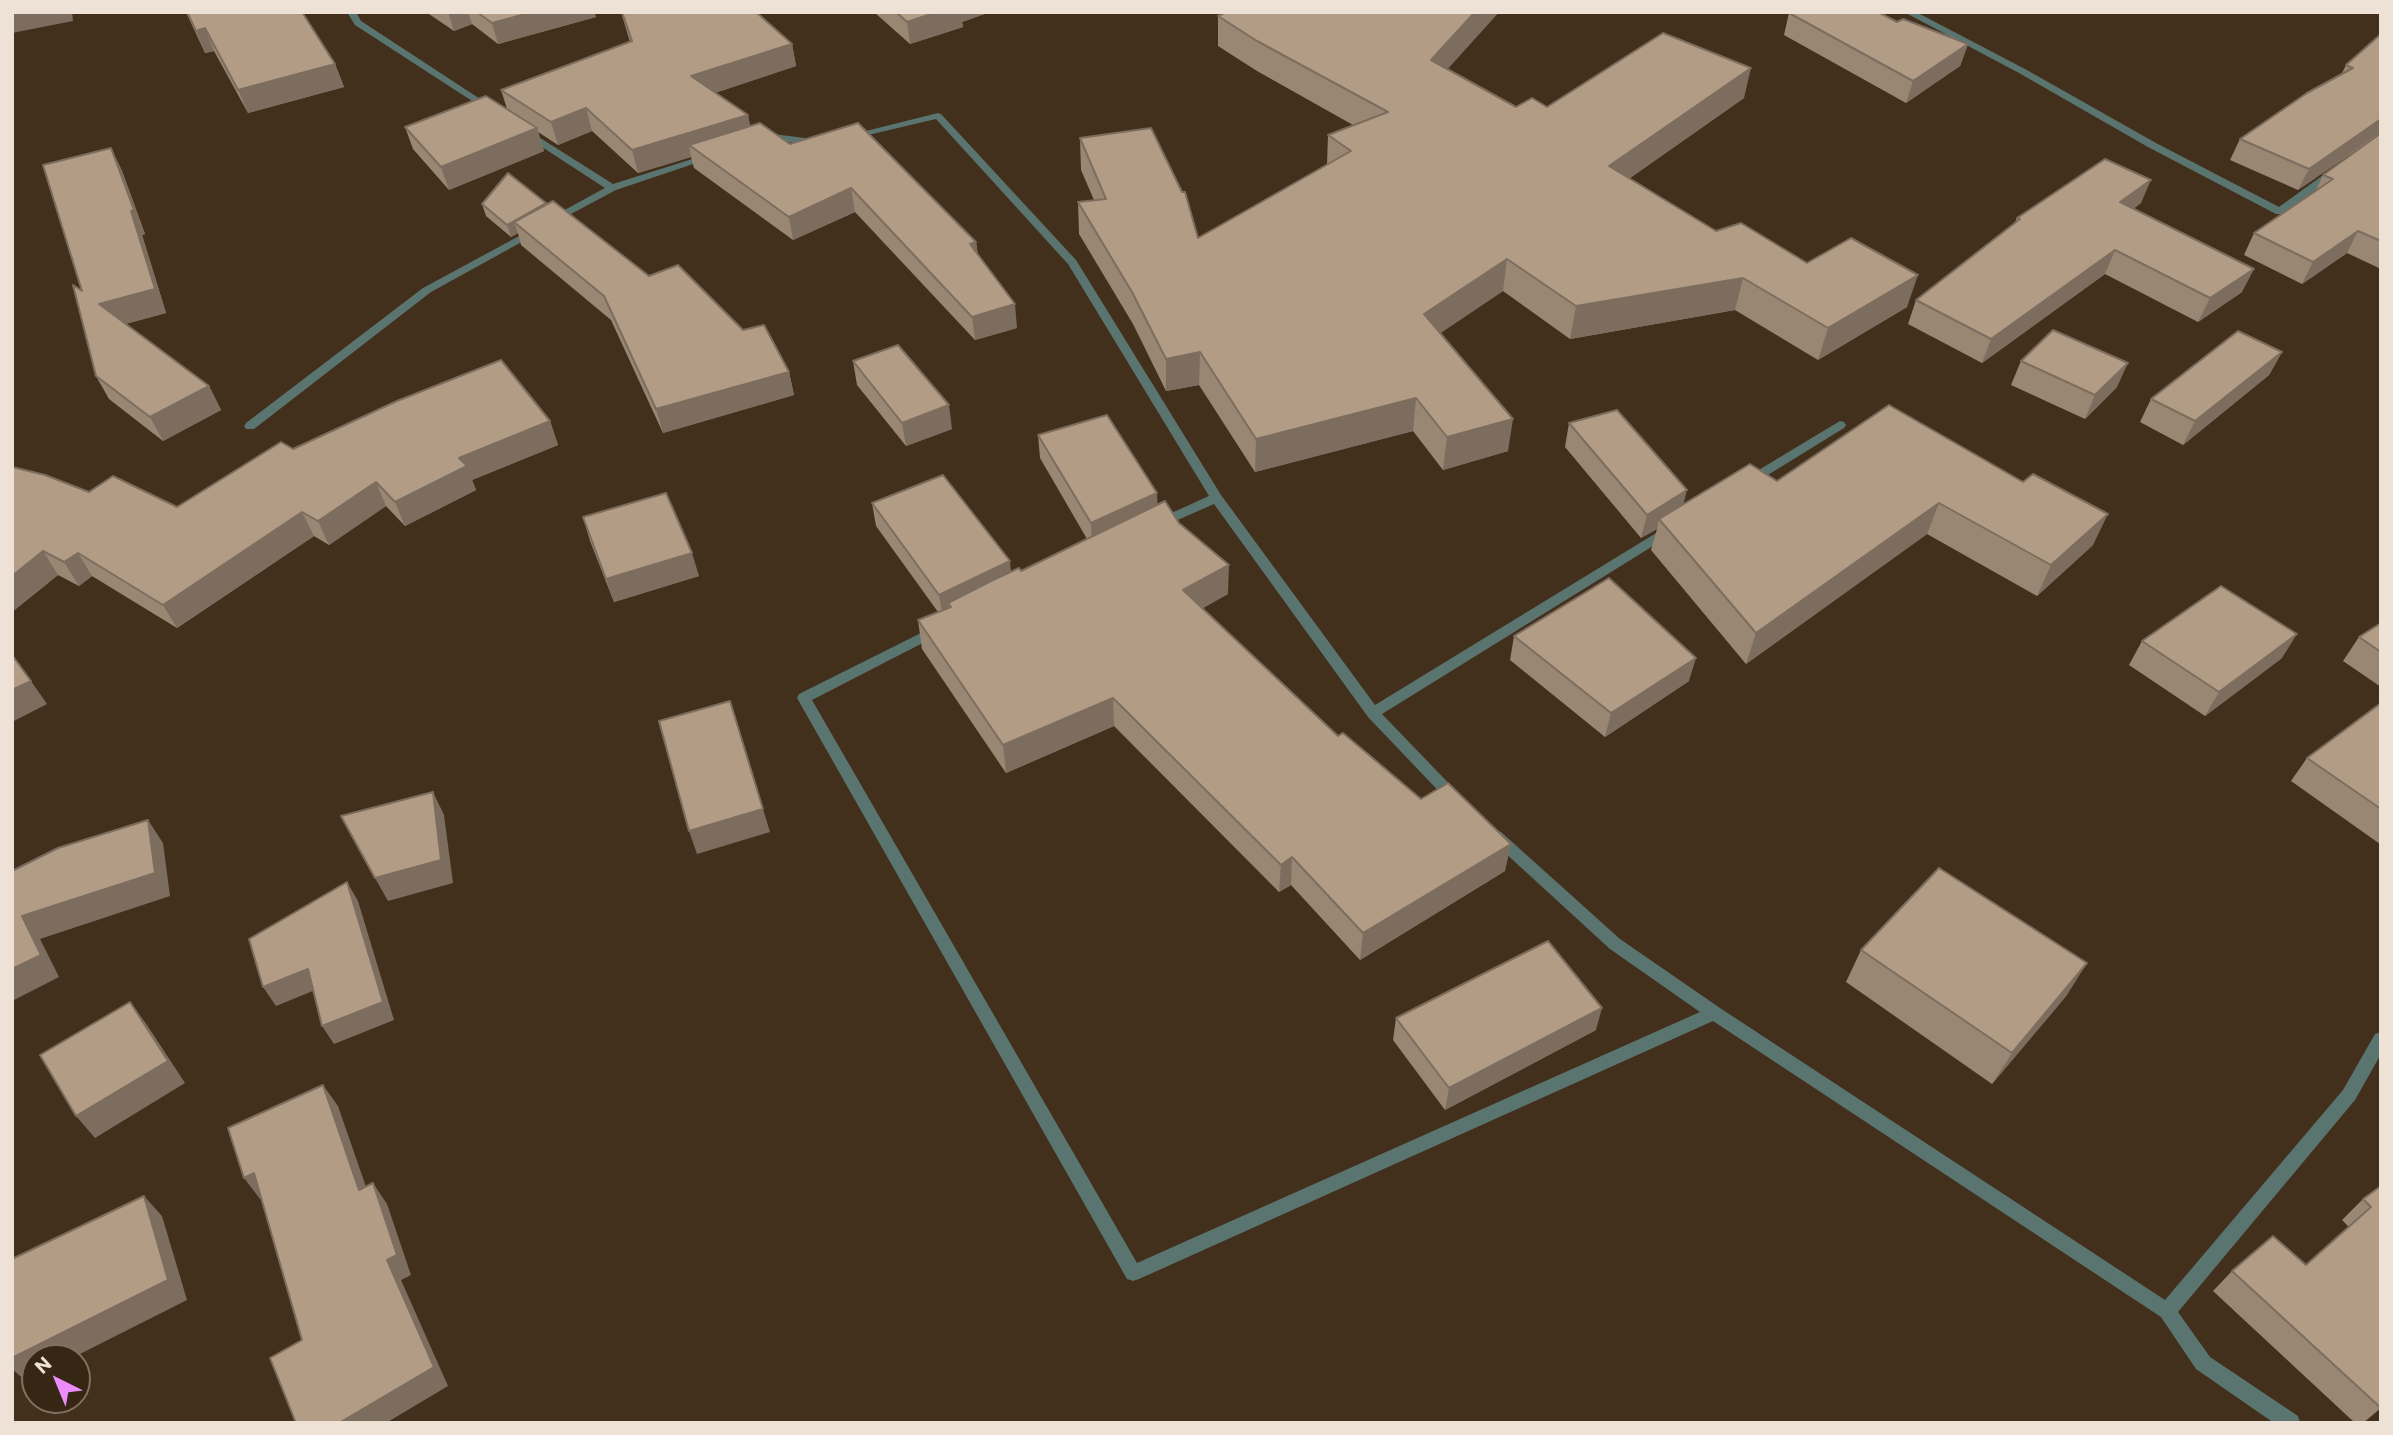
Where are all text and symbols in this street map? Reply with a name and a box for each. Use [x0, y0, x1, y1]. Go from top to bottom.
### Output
north arrow [21, 1344, 91, 1414]
text: N [30, 1351, 56, 1378]

